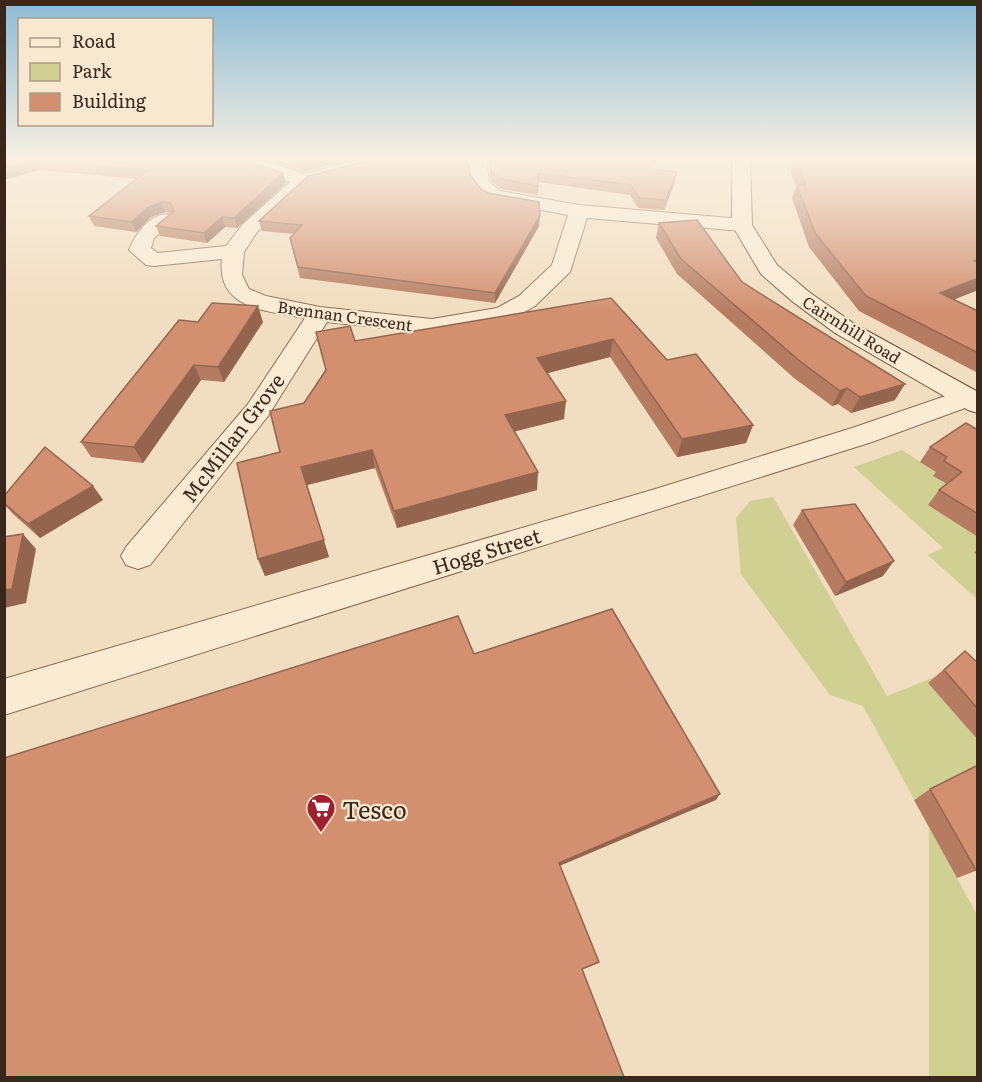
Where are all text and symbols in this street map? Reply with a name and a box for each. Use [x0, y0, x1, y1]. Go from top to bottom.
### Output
legend [18, 18, 213, 126]
text: Road [72, 27, 116, 54]
text: Park [72, 57, 113, 84]
text: Building [72, 87, 147, 114]
street label: Cairnhill Road [798, 289, 906, 369]
street label: Brennan Crescent [276, 294, 414, 336]
street label: McMillan Grove [173, 366, 291, 508]
street label: Hogg Street [428, 519, 544, 581]
place label: Tesco [342, 791, 407, 826]
supermarket icon: Tesco [305, 792, 337, 834]

